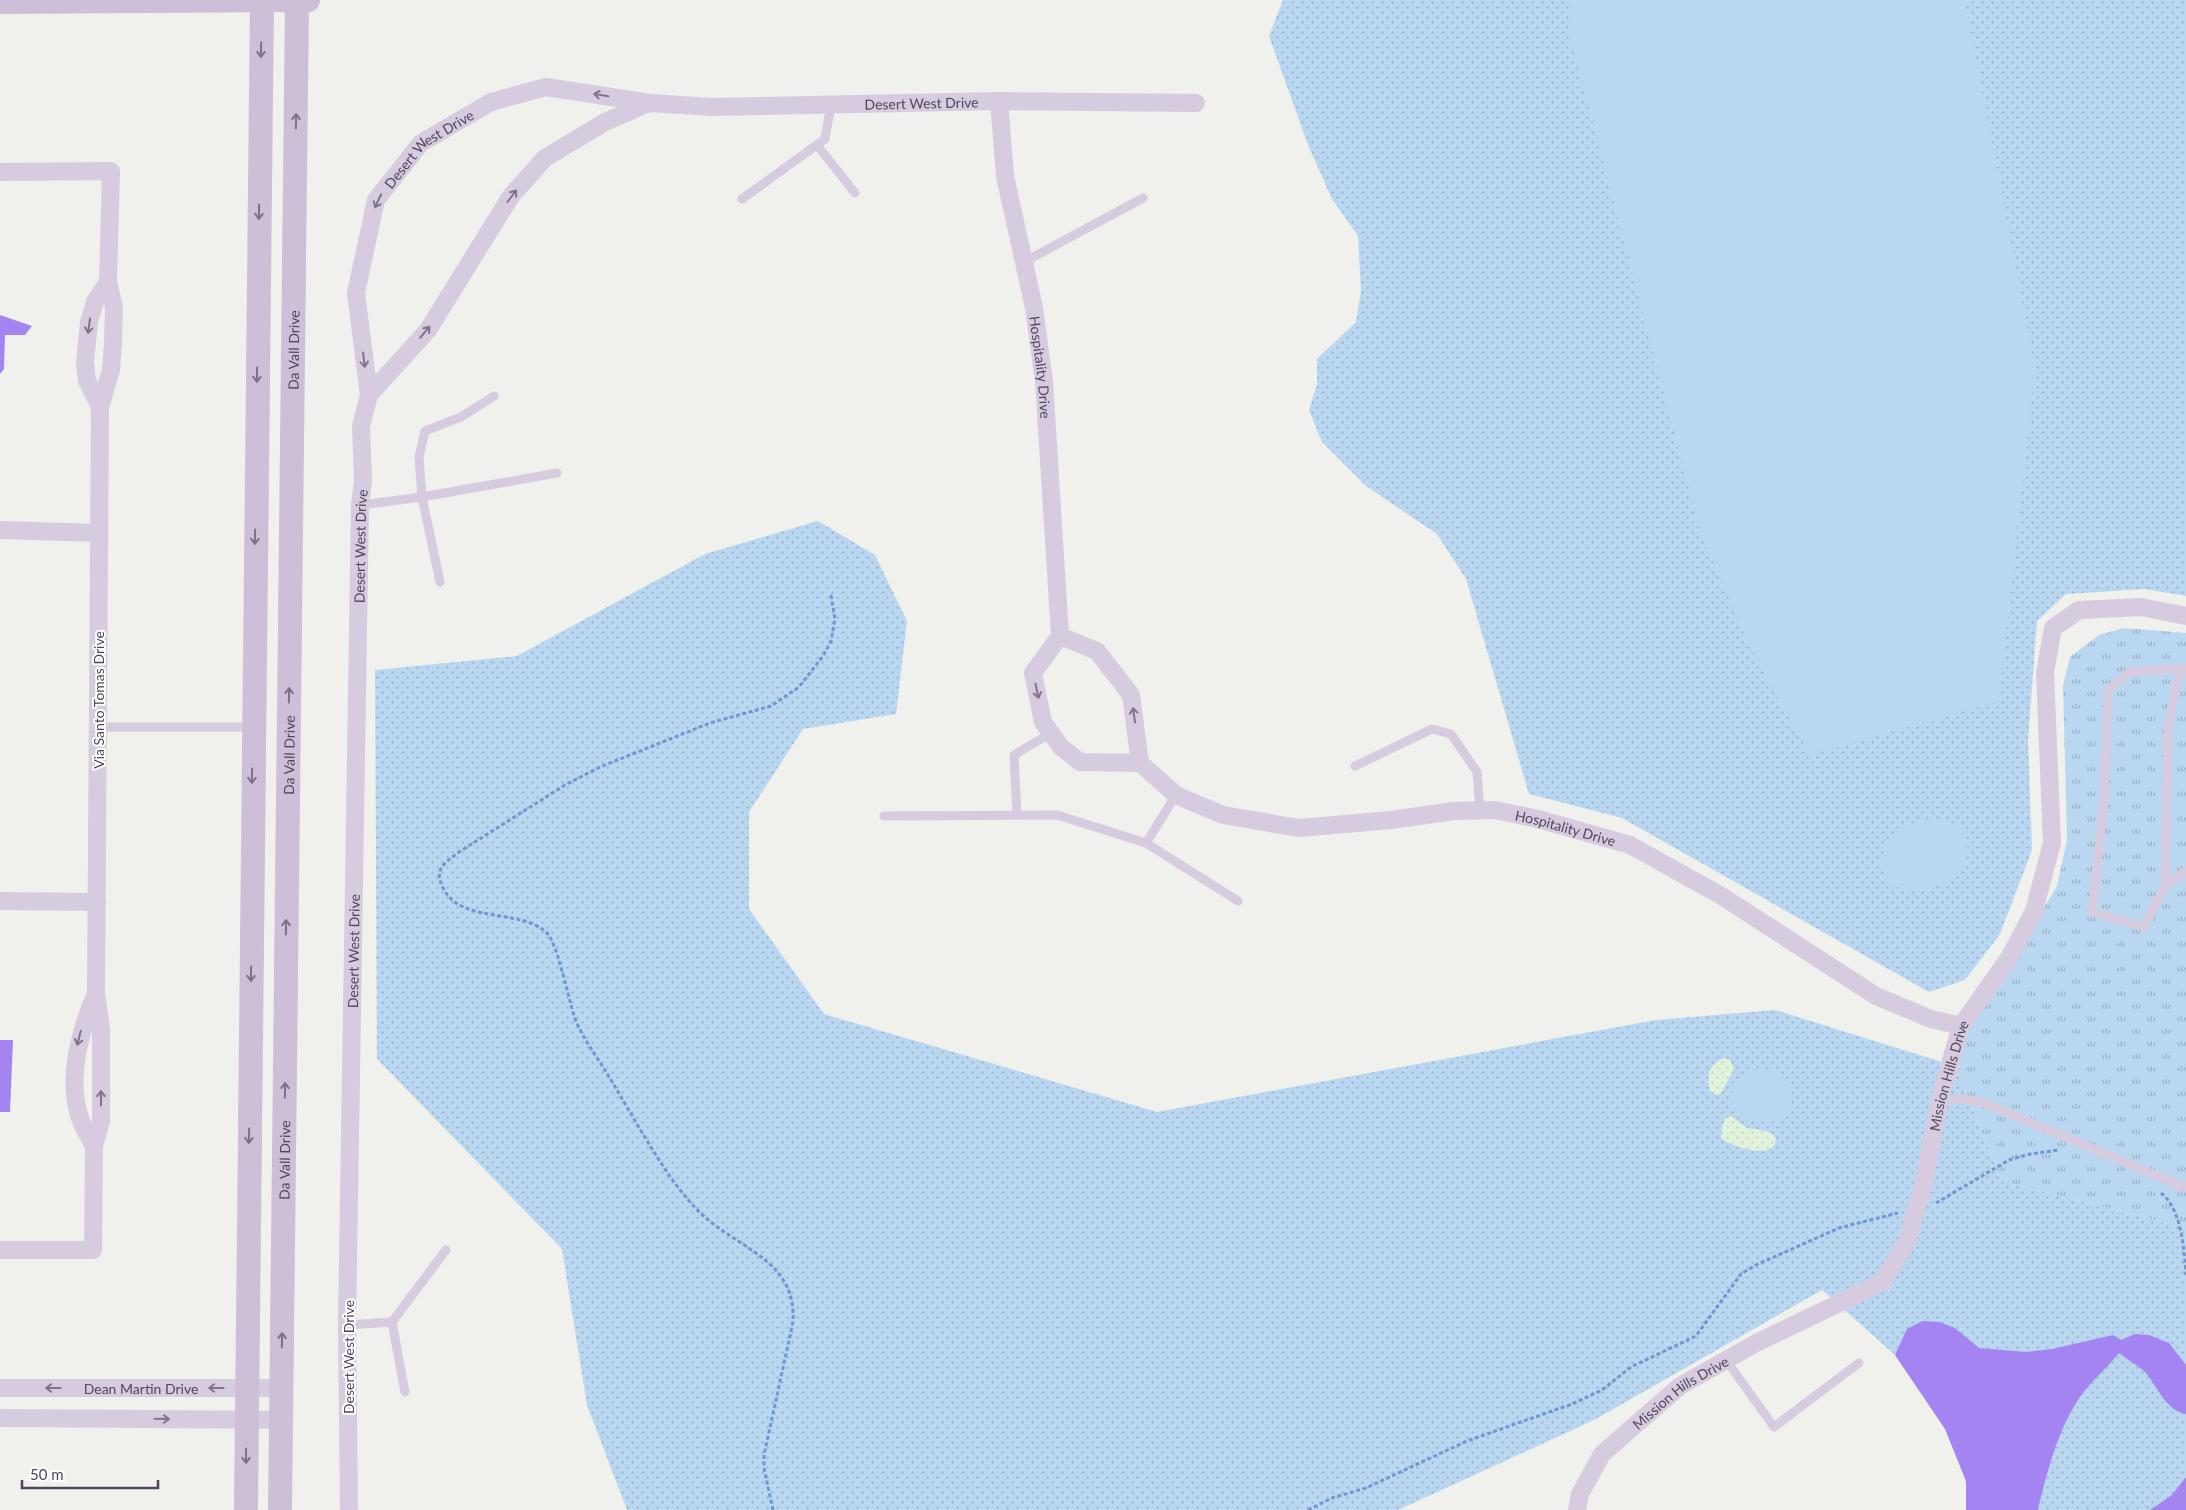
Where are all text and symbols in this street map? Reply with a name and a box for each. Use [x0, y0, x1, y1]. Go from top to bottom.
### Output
one-way arrow [256, 42, 266, 58]
one-way arrow [594, 90, 610, 100]
street label: Desert West Drive [864, 93, 979, 112]
street label: Desert West Drive [380, 106, 476, 191]
one-way arrow [291, 113, 301, 130]
one-way arrow [506, 189, 517, 202]
one-way arrow [372, 194, 382, 209]
one-way arrow [254, 204, 264, 220]
street label: Da Vall Drive [284, 310, 302, 390]
street label: Hospitality Drive [1027, 315, 1055, 419]
one-way arrow [84, 318, 94, 334]
one-way arrow [419, 326, 430, 339]
one-way arrow [359, 352, 369, 368]
one-way arrow [252, 366, 262, 382]
street label: Desert West Drive [350, 488, 370, 603]
one-way arrow [250, 528, 260, 545]
street label: Via Santo Tomas Drive [90, 631, 107, 769]
one-way arrow [1033, 682, 1042, 698]
one-way arrow [284, 687, 294, 703]
one-way arrow [1129, 707, 1139, 723]
street label: Da Vall Drive [280, 715, 297, 795]
one-way arrow [247, 768, 257, 784]
street label: Hospitality Drive [1514, 806, 1618, 849]
street label: Desert West Drive [344, 894, 362, 1008]
one-way arrow [281, 919, 291, 936]
one-way arrow [246, 965, 255, 981]
street label: Mission Hills Drive [1925, 1016, 1972, 1132]
one-way arrow [74, 1030, 83, 1046]
one-way arrow [280, 1082, 290, 1098]
one-way arrow [96, 1090, 106, 1106]
street label: Da Vall Drive [275, 1120, 293, 1200]
one-way arrow [244, 1128, 254, 1144]
street label: Desert West Drive [340, 1300, 357, 1414]
one-way arrow [277, 1332, 287, 1348]
street label: Mission Hills Drive [1629, 1352, 1731, 1432]
street label: Dean Martin Drive [84, 1380, 198, 1397]
one-way arrow [45, 1383, 62, 1393]
one-way arrow [208, 1383, 224, 1393]
one-way arrow [154, 1414, 170, 1424]
one-way arrow [241, 1448, 251, 1464]
scale bar [22, 1458, 159, 1490]
text: 50 m [30, 1465, 64, 1483]

